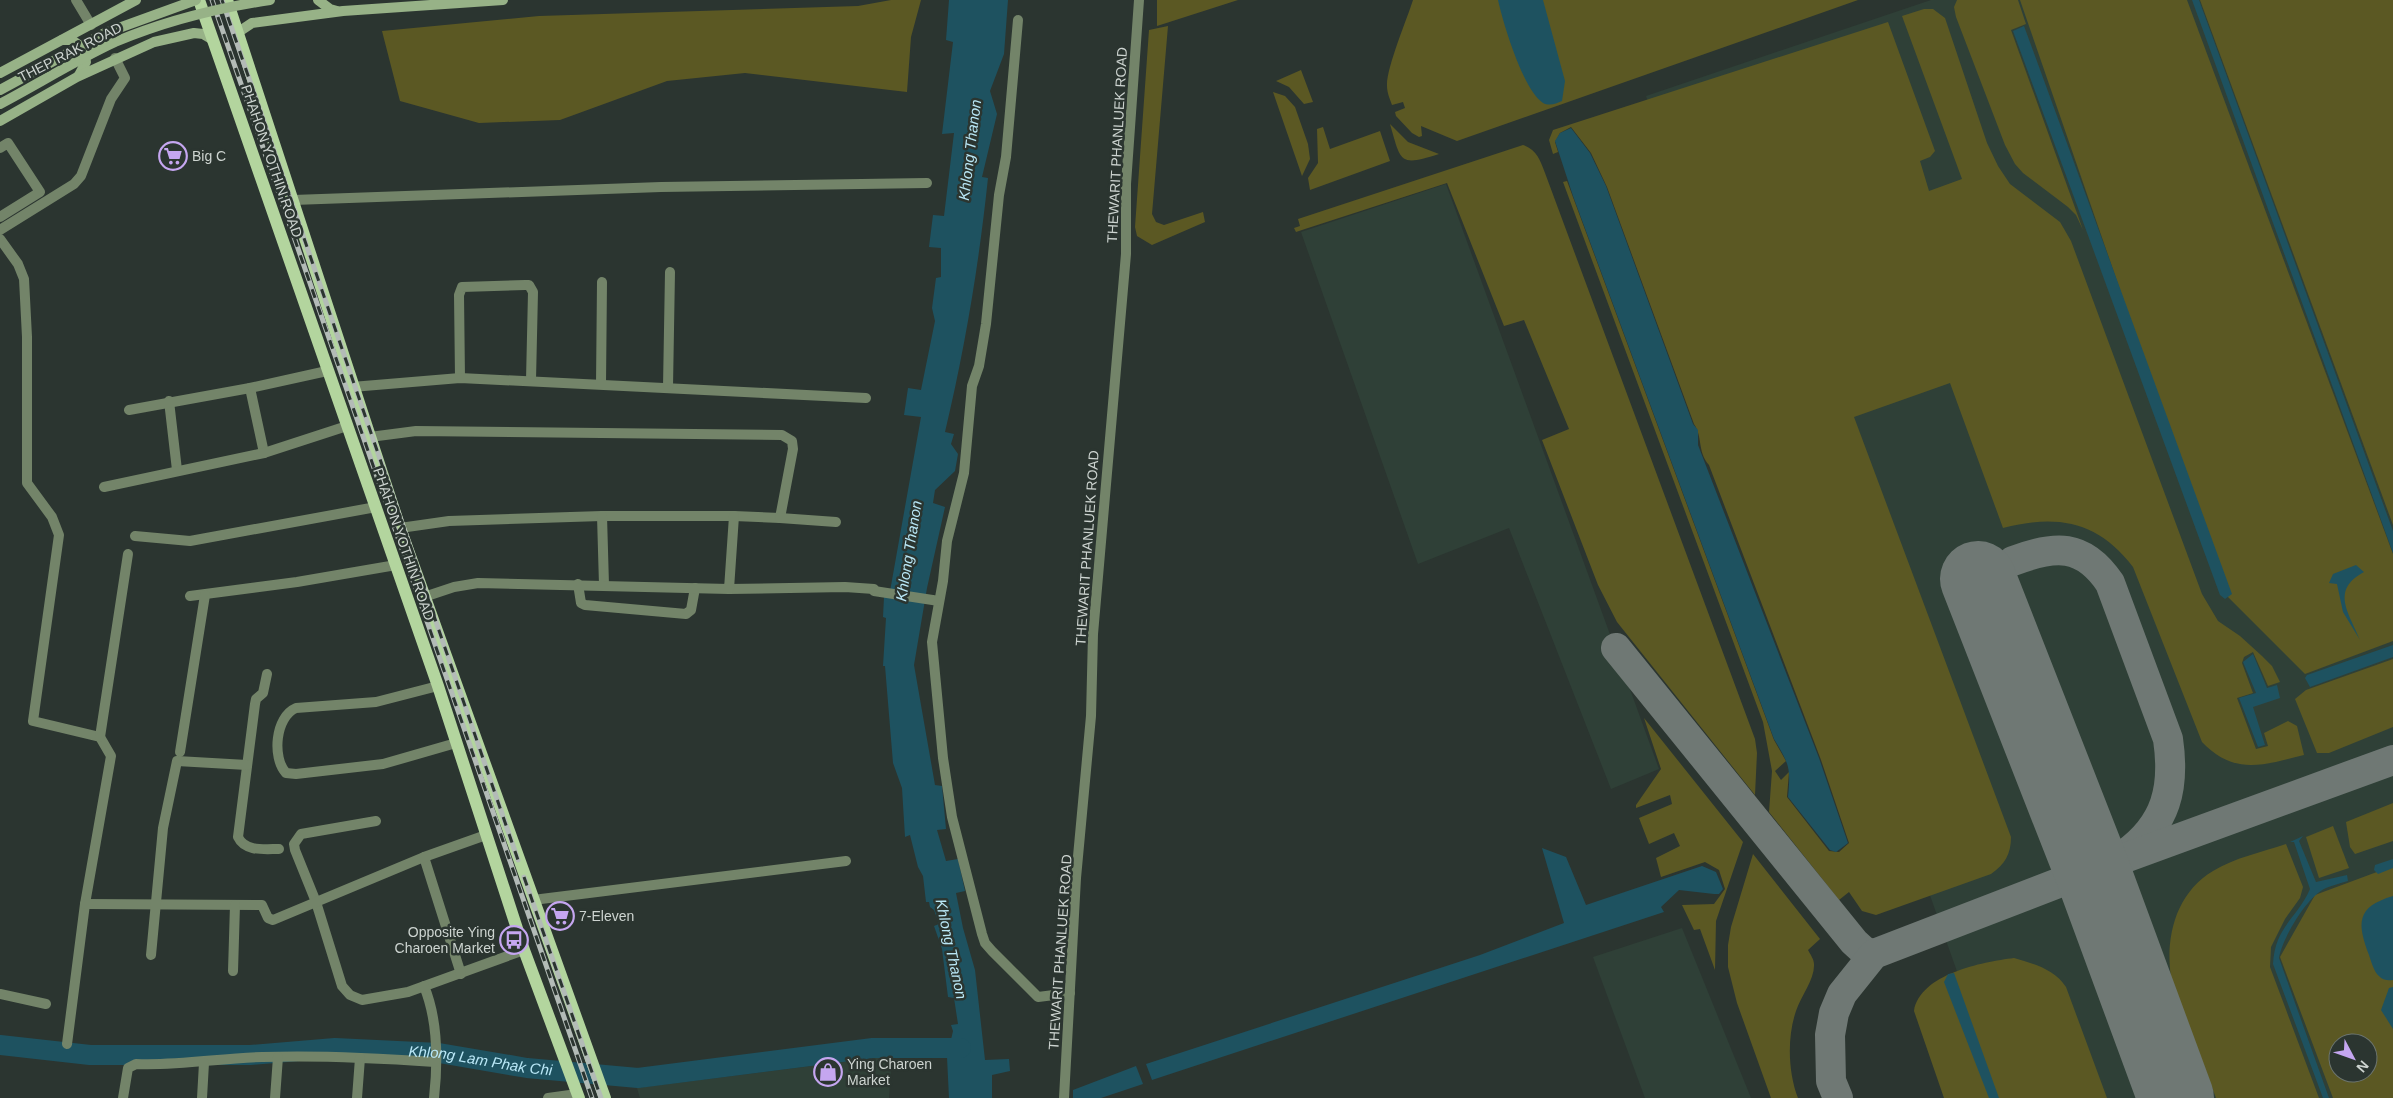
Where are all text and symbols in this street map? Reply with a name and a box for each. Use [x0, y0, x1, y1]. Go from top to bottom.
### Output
street label: THEP RAK ROAD [16, 19, 124, 85]
street label: THEWARIT PHANLUEK ROAD [1104, 47, 1130, 243]
street label: PHAHON YOTHIN ROAD [238, 82, 306, 240]
water label: Khlong Thanon [955, 98, 984, 201]
supermarket icon: Big C [158, 141, 188, 171]
place label: Big C [192, 148, 226, 164]
street label: THEWARIT PHANLUEK ROAD [1072, 450, 1102, 646]
street label: PHAHON YOTHIN ROAD [370, 465, 438, 623]
water label: Khlong Thanon [892, 499, 925, 603]
street label: THEWARIT PHANLUEK ROAD [1045, 854, 1075, 1050]
water label: Khlong Thanon [933, 897, 970, 1000]
supermarket icon: 7-Eleven [545, 901, 575, 931]
place label: 7-Eleven [579, 908, 634, 924]
place label: Opposite Ying Charoen Market [395, 924, 495, 956]
bus stop icon: Opposite Ying Charoen Market [499, 925, 529, 955]
north arrow [2328, 1033, 2378, 1083]
water label: Khlong Lam Phak Chi [408, 1043, 554, 1078]
place label: Ying Charoen Market [847, 1056, 932, 1088]
shop icon: Ying Charoen Market [813, 1057, 843, 1087]
text: N [2353, 1057, 2372, 1076]

